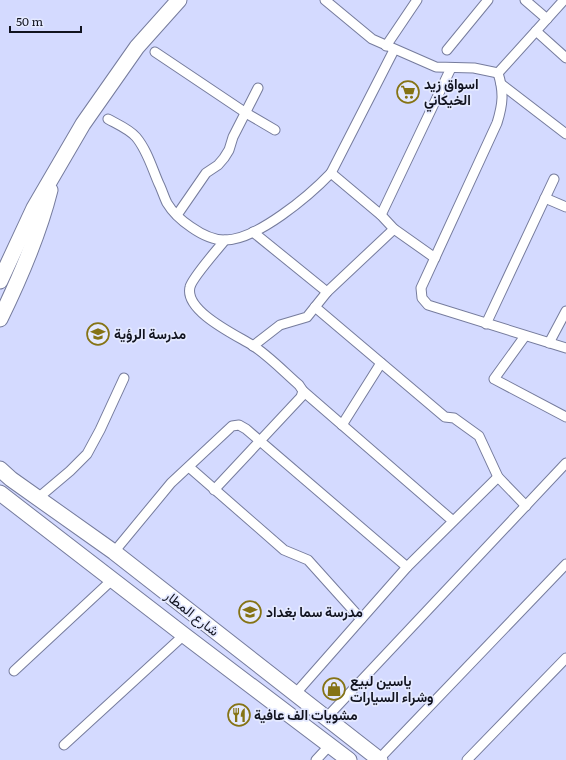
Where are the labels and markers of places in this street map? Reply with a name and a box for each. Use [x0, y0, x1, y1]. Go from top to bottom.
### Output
place label: اسواق زيد الخيكاني [424, 73, 479, 112]
supermarket icon: اسواق زيد الخيكاني [395, 79, 421, 105]
school or university icon: مدرسة الرؤية [85, 321, 111, 347]
place label: مدرسة الرؤية [114, 323, 187, 343]
school or university icon: مدرسة سما بغداد [237, 599, 263, 625]
place label: مدرسة سما بغداد [266, 601, 363, 621]
place label: ياسين لبيع وشراء السيارات [350, 670, 434, 706]
shop icon: ياسين لبيع وشراء السيارات [321, 676, 347, 702]
restaurant icon: مشويات الف عافية [226, 702, 252, 728]
place label: مشويات الف عافية [254, 704, 358, 724]

